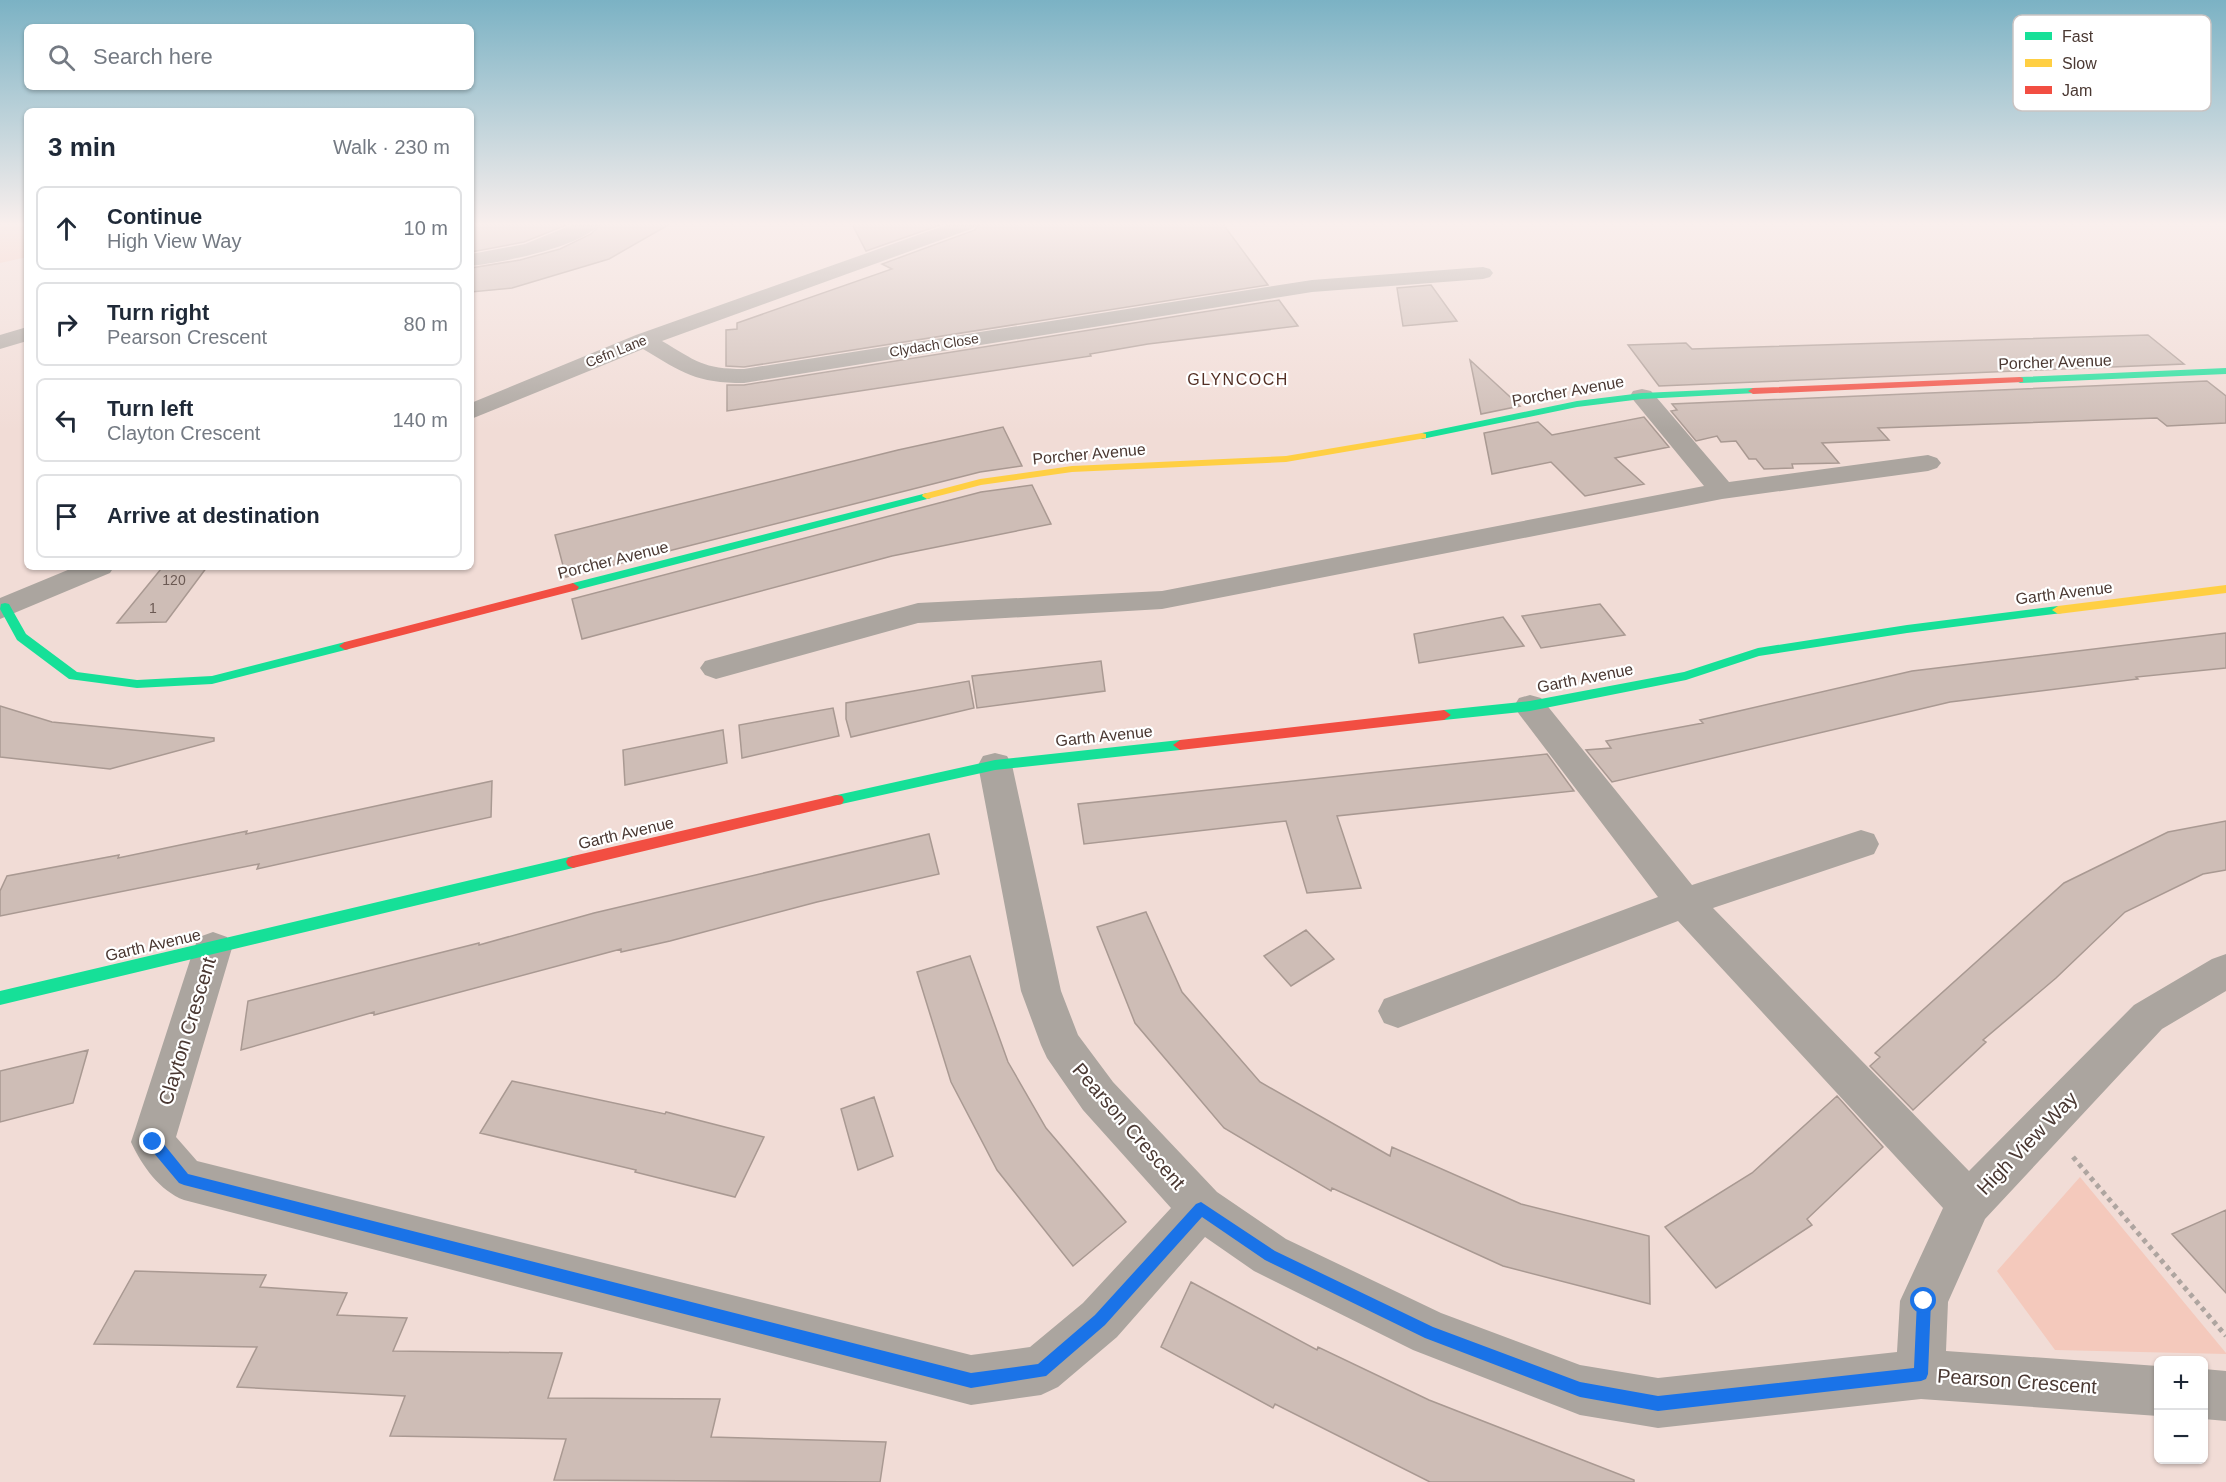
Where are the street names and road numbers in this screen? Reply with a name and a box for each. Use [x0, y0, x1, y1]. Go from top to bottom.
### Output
street label: Clydach Close [888, 330, 980, 360]
street label: Cefn Lane [583, 331, 649, 371]
street label: Porcher Avenue [1998, 352, 2112, 372]
street label: Porcher Avenue [1511, 373, 1625, 409]
street label: Porcher Avenue [1032, 441, 1146, 467]
street label: Porcher Avenue [556, 538, 670, 582]
street label: Garth Avenue [2015, 579, 2114, 607]
street label: Garth Avenue [1535, 660, 1635, 696]
street label: Garth Avenue [1055, 722, 1153, 750]
street label: Garth Avenue [577, 814, 676, 852]
street label: Garth Avenue [104, 926, 203, 964]
street label: Clayton Crescent [154, 954, 220, 1108]
street label: Pearson Crescent [1068, 1058, 1190, 1194]
street label: High View Way [1972, 1087, 2082, 1199]
street label: Pearson Crescent [1936, 1364, 2098, 1398]

